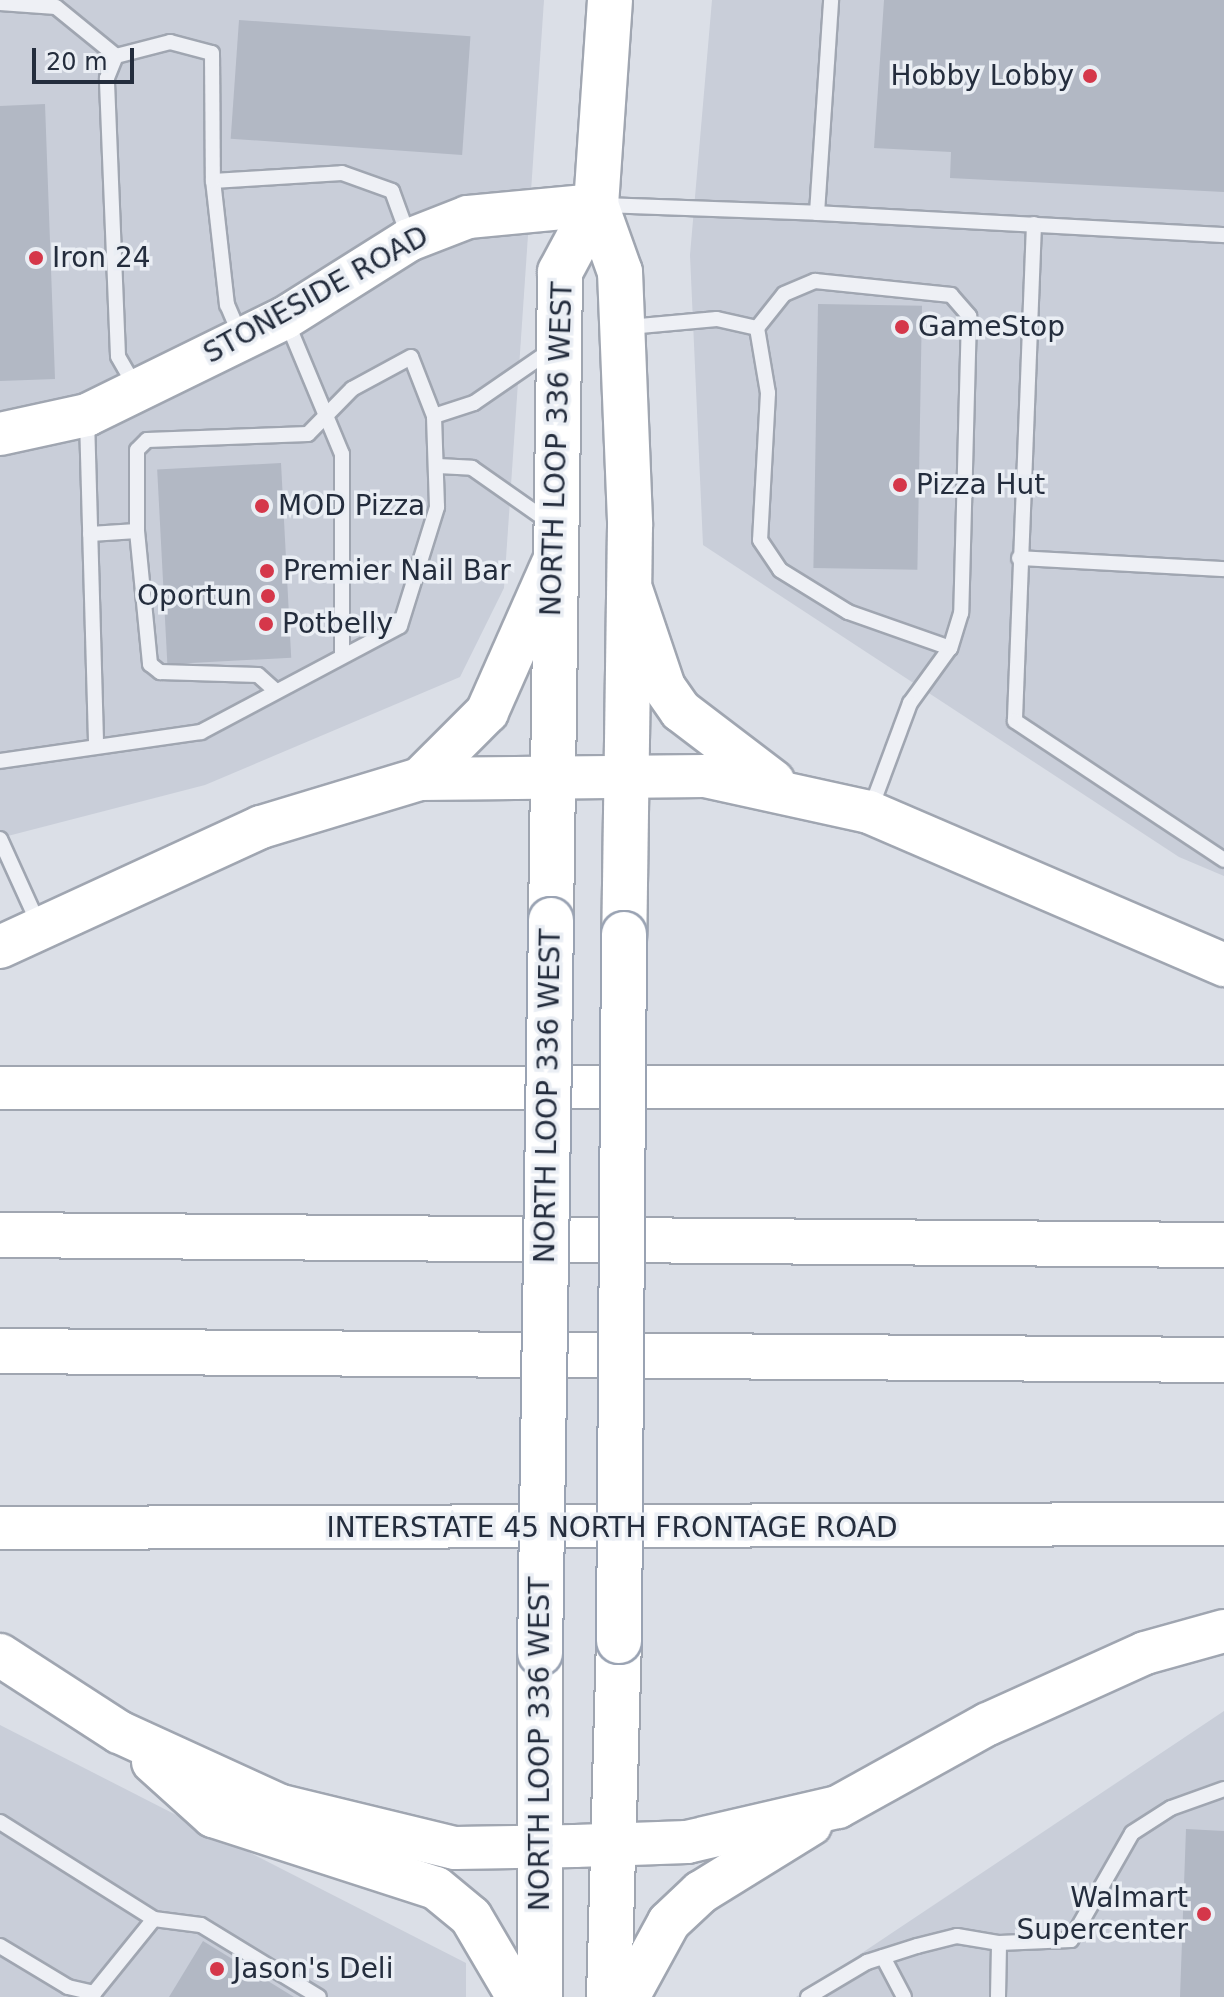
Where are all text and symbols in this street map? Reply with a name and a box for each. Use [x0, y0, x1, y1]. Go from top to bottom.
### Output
scale bar [36, 32, 138, 82]
text: 20 m [46, 48, 108, 76]
place label: Hobby Lobby [890, 59, 1074, 93]
marker: Hobby Lobby [1081, 67, 1099, 85]
street label: STONESIDE ROAD [198, 219, 434, 371]
place label: Iron 24 [52, 241, 151, 275]
marker: Iron 24 [27, 249, 45, 267]
street label: NORTH LOOP 336 WEST [534, 281, 580, 617]
place label: GameStop [918, 310, 1065, 344]
marker: GameStop [893, 318, 911, 336]
place label: Pizza Hut [916, 468, 1045, 502]
marker: Pizza Hut [891, 476, 909, 494]
place label: MOD Pizza [278, 489, 425, 523]
marker: MOD Pizza [253, 497, 271, 515]
place label: Premier Nail Bar [283, 554, 511, 588]
marker: Premier Nail Bar [258, 562, 276, 580]
place label: Oportun [137, 579, 252, 613]
marker: Oportun [259, 587, 277, 605]
place label: Potbelly [282, 607, 393, 641]
marker: Potbelly [257, 615, 275, 633]
street label: NORTH LOOP 336 WEST [528, 928, 568, 1264]
street label: INTERSTATE 45 NORTH FRONTAGE ROAD [327, 1511, 897, 1545]
street label: NORTH LOOP 336 WEST [523, 1577, 557, 1911]
place label: Walmart Supercenter [1016, 1881, 1188, 1947]
marker: Walmart Supercenter [1195, 1905, 1213, 1923]
place label: Jason's Deli [233, 1952, 393, 1986]
marker: Jason's Deli [208, 1960, 226, 1978]

